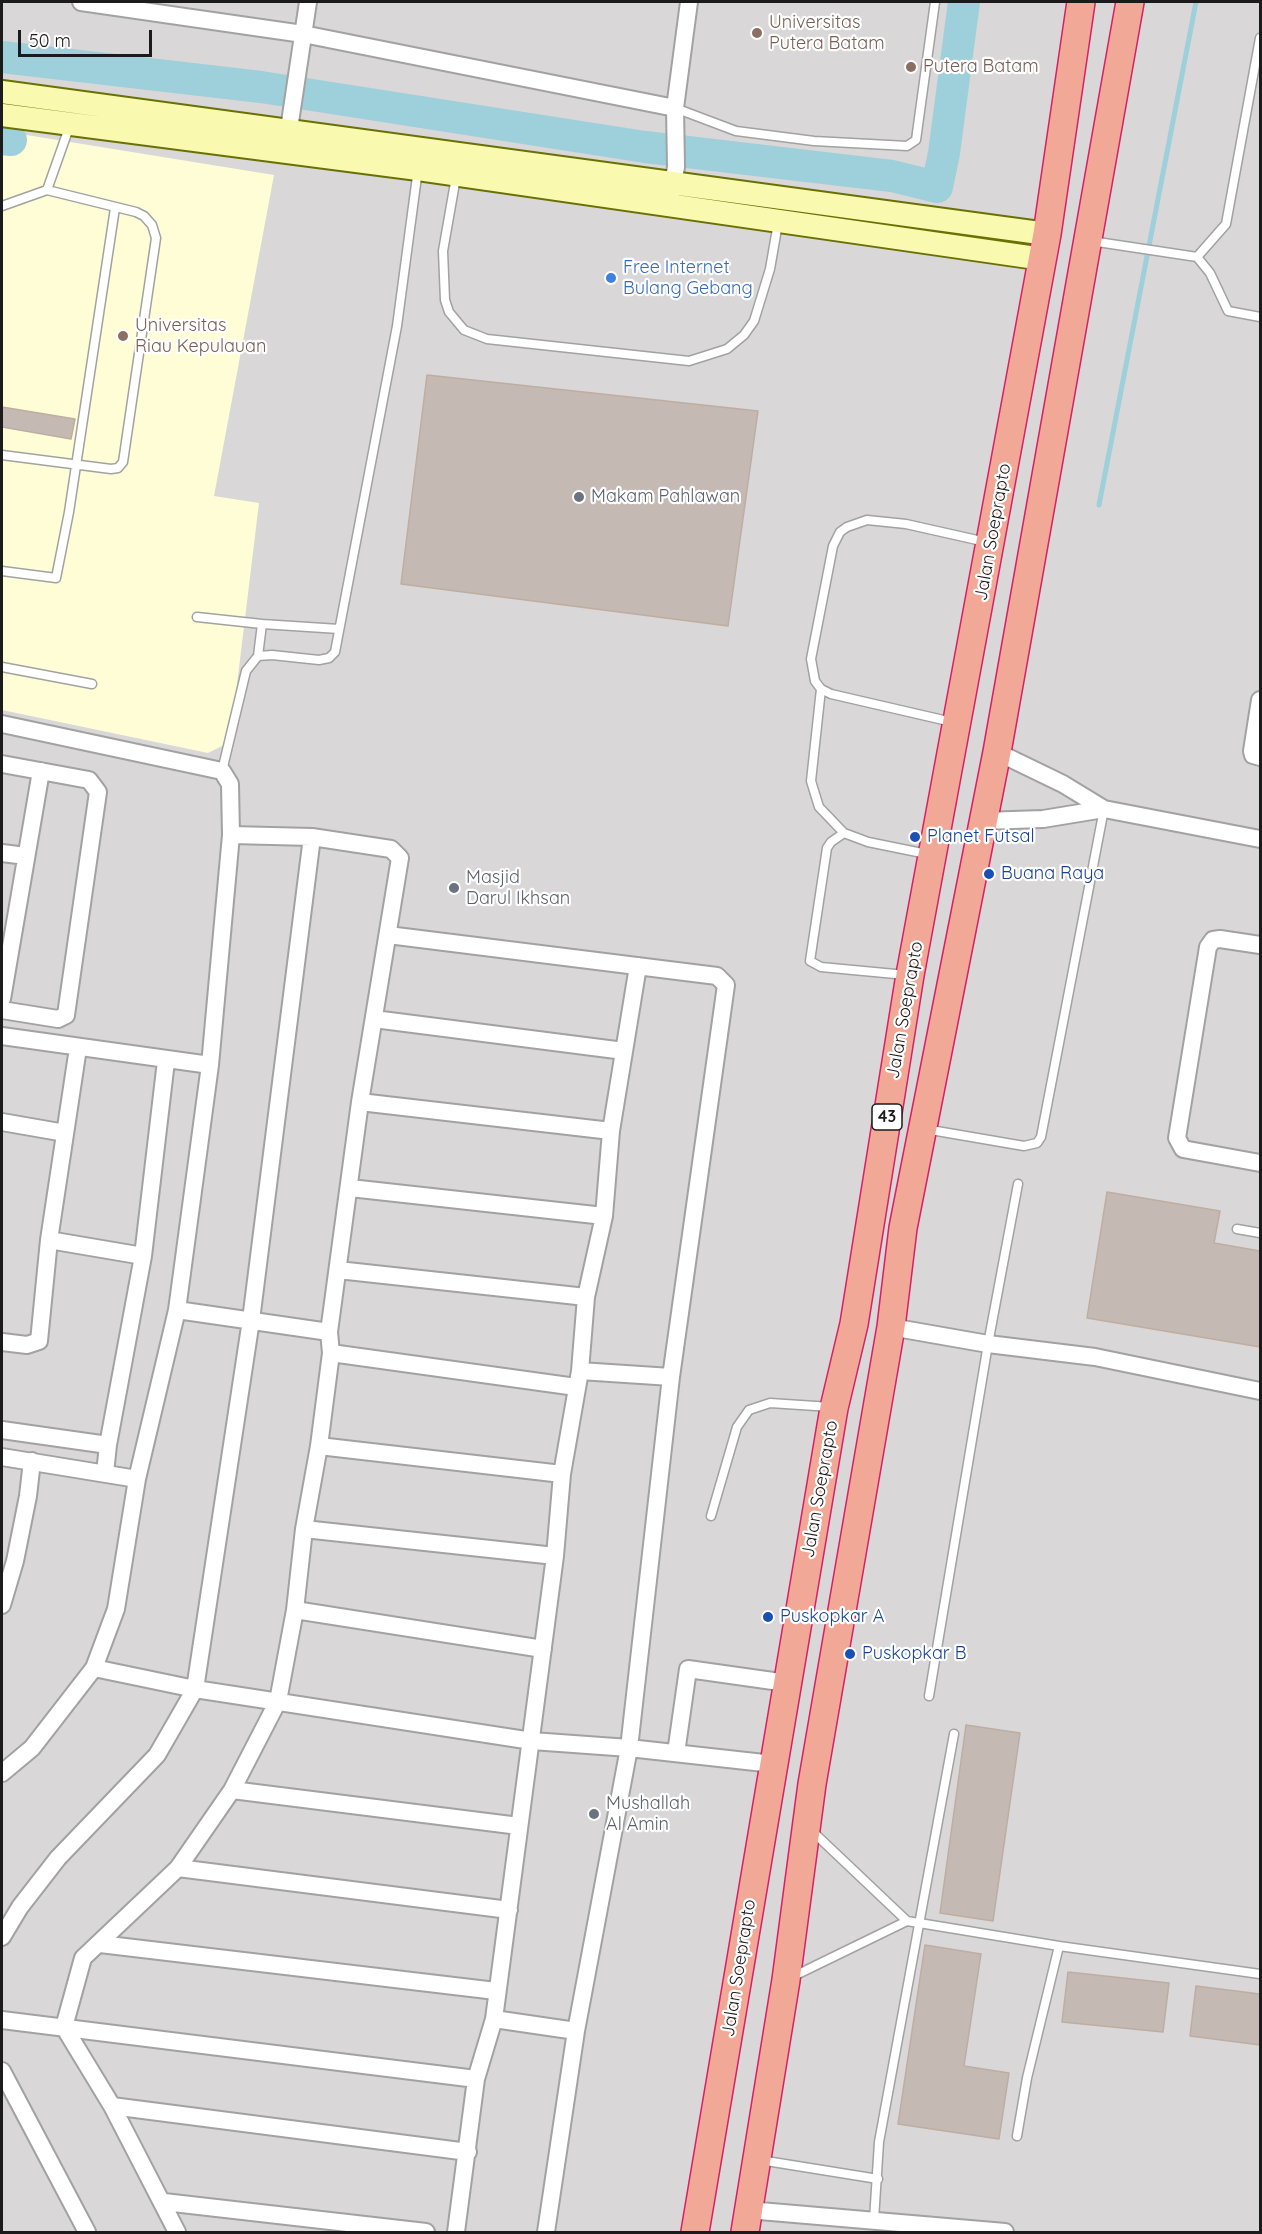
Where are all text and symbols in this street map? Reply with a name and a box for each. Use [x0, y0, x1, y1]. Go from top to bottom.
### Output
place label: Universitas Putera Batam [769, 12, 885, 54]
scale bar [21, 18, 154, 56]
marker: Universitas Putera Batam [750, 26, 764, 40]
text: 50 m [29, 29, 71, 52]
place label: Putera Batam [923, 56, 1039, 78]
marker: Putera Batam [904, 60, 918, 74]
place label: Free Internet Bulang Gebang [623, 257, 753, 300]
marker: Free Internet Bulang Gebang [604, 271, 618, 285]
place label: Universitas Riau Kepulauan [135, 315, 266, 358]
marker: Universitas Riau Kepulauan [116, 329, 130, 343]
street label: Jalan Soeprapto [970, 462, 1016, 602]
place label: Makam Pahlawan [591, 486, 740, 508]
marker: Makam Pahlawan [572, 490, 586, 504]
place label: Planet Futsal [927, 826, 1035, 848]
marker: Planet Futsal [908, 830, 922, 844]
place label: Buana Raya [1001, 863, 1104, 885]
place label: Masjid Darul Ikhsan [466, 867, 570, 910]
marker: Buana Raya [982, 867, 996, 881]
marker: Masjid Darul Ikhsan [447, 881, 461, 895]
street label: Jalan Soeprapto [882, 940, 928, 1080]
road number: 43 [872, 1104, 902, 1130]
street label: Jalan Soeprapto [797, 1419, 843, 1559]
place label: Puskopkar A [780, 1606, 884, 1628]
marker: Puskopkar A [761, 1610, 775, 1624]
place label: Puskopkar B [862, 1643, 966, 1665]
marker: Puskopkar B [843, 1647, 857, 1661]
place label: Mushallah Al Amin [606, 1793, 690, 1836]
marker: Mushallah Al Amin [587, 1807, 601, 1821]
street label: Jalan Soeprapto [717, 1898, 761, 2038]

